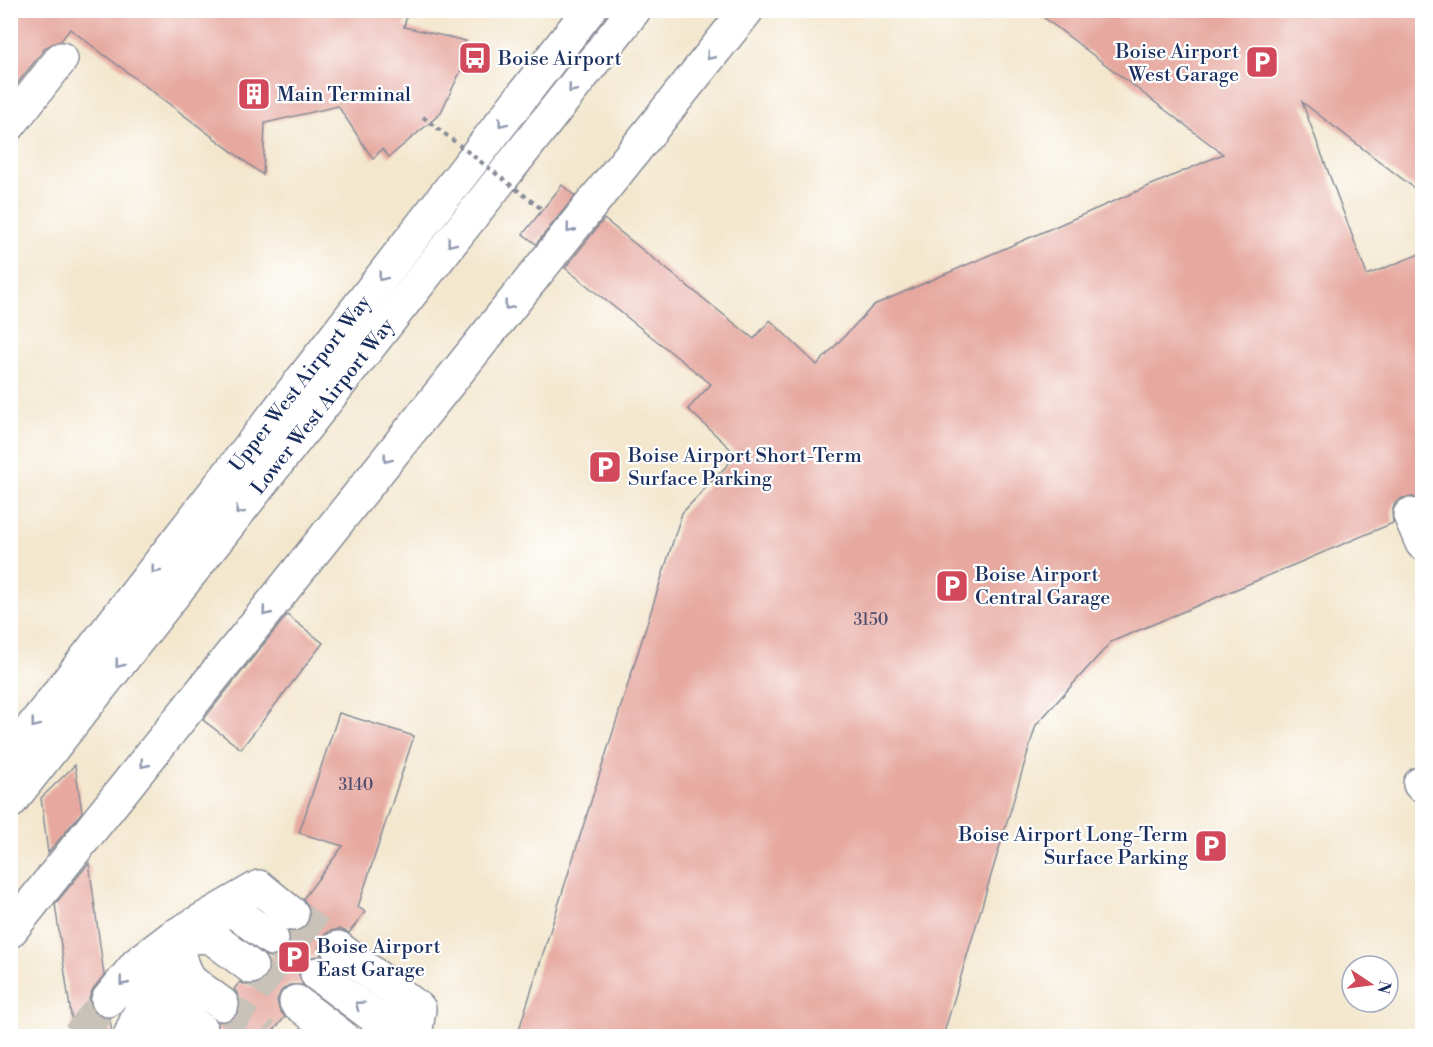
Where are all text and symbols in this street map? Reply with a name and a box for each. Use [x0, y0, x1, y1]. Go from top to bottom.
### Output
bus stop icon: Boise Airport [457, 40, 493, 76]
place label: Boise Airport West Garage [1115, 40, 1239, 88]
parking icon: Boise Airport West Garage [1244, 44, 1280, 80]
place label: Boise Airport [497, 47, 621, 72]
one-way arrow [706, 49, 717, 60]
building icon: Main Terminal [236, 76, 272, 112]
place label: Main Terminal [277, 83, 411, 108]
one-way arrow [568, 83, 579, 94]
one-way arrow [498, 116, 509, 127]
one-way arrow [566, 222, 577, 233]
one-way arrow [448, 236, 459, 247]
one-way arrow [379, 270, 390, 281]
street label: Upper West Airport Way [224, 290, 377, 477]
one-way arrow [505, 300, 516, 311]
street label: Lower West Airport Way [246, 314, 400, 500]
place label: Boise Airport Short-Term Surface Parking [627, 444, 862, 492]
parking icon: Boise Airport Short-Term Surface Parking [587, 449, 623, 485]
one-way arrow [384, 453, 395, 464]
one-way arrow [236, 504, 247, 515]
one-way arrow [151, 563, 162, 574]
place label: Boise Airport Central Garage [974, 563, 1110, 611]
parking icon: Boise Airport Central Garage [934, 568, 970, 604]
one-way arrow [262, 605, 273, 616]
house number: 3150 [854, 610, 888, 630]
one-way arrow [115, 658, 126, 669]
one-way arrow [32, 717, 43, 728]
one-way arrow [140, 757, 151, 768]
house number: 3140 [339, 775, 373, 795]
place label: Boise Airport Long-Term Surface Parking [958, 823, 1189, 871]
parking icon: Boise Airport Long-Term Surface Parking [1193, 828, 1229, 864]
place label: Boise Airport East Garage [316, 935, 440, 983]
parking icon: Boise Airport East Garage [276, 939, 312, 975]
north arrow [1340, 954, 1400, 1014]
one-way arrow [119, 975, 130, 986]
text: N [1372, 979, 1395, 996]
one-way arrow [354, 1002, 365, 1013]

